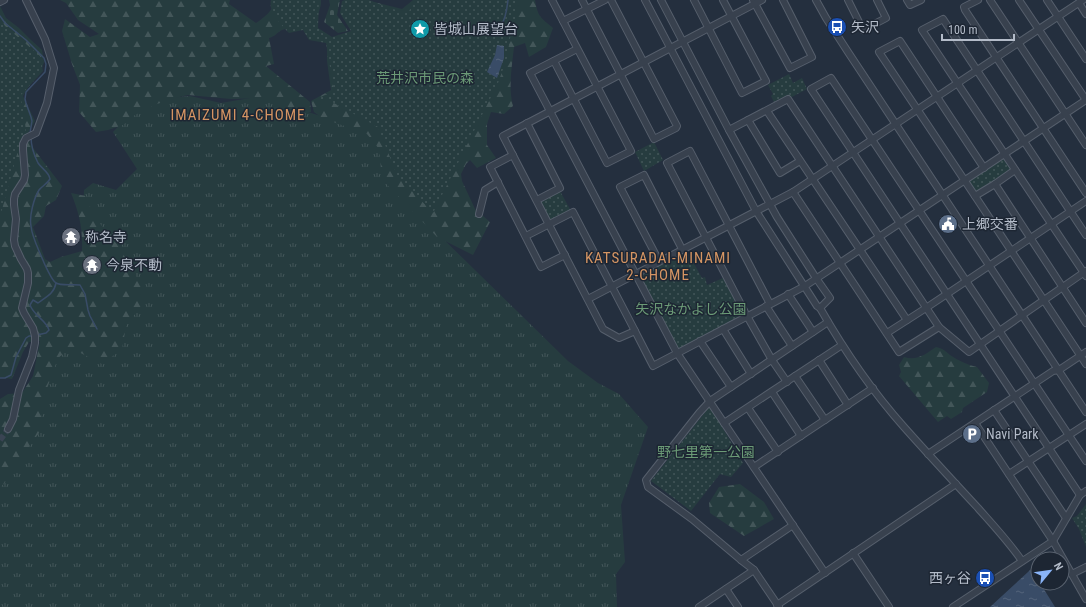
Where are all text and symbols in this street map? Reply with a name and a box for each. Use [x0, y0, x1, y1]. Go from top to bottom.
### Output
bus stop icon: 矢沢 [826, 16, 848, 38]
scale bar [942, 16, 1014, 42]
place icon: 皆城山展望台 [409, 18, 431, 40]
place label: 矢沢 [851, 19, 879, 35]
place label: 皆城山展望台 [434, 21, 518, 37]
text: 100 m [948, 23, 978, 37]
park label: 荒井沢市民の森 [376, 70, 474, 86]
district label: IMAIZUMI 4-CHOME [170, 106, 306, 124]
public building icon: 上郷交番 [937, 213, 959, 235]
place label: 上郷交番 [962, 216, 1018, 232]
temple icon: 称名寺 [60, 226, 82, 248]
place label: 称名寺 [85, 229, 127, 245]
district label: KATSURADAI-MINAMI 2-CHOME [585, 249, 731, 284]
temple icon: 今泉不動 [81, 254, 103, 276]
place label: 今泉不動 [106, 257, 162, 273]
park label: 矢沢なかよし公園 [635, 301, 747, 317]
parking icon: Navi Park [961, 423, 983, 445]
place label: Navi Park [986, 426, 1039, 442]
park label: 野七里第一公園 [657, 444, 755, 460]
north arrow [1030, 551, 1070, 591]
text: N [1051, 560, 1066, 573]
bus stop icon: 西ヶ谷 [974, 567, 996, 589]
place label: 西ヶ谷 [929, 570, 971, 586]

